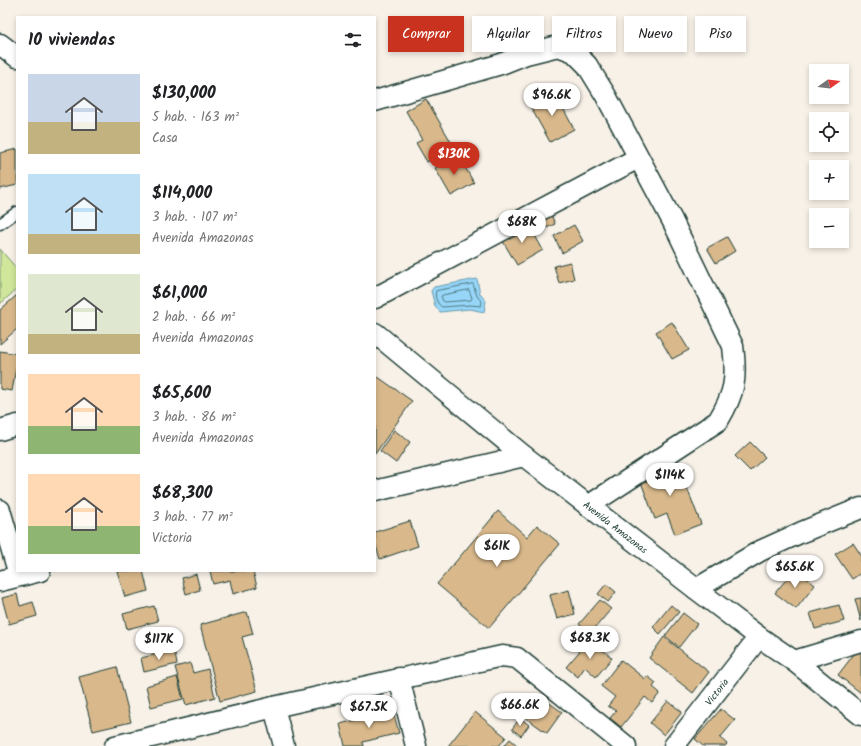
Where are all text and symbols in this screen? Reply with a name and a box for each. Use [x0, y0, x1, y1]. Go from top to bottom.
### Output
chip: Comprar [388, 16, 464, 52]
chip: Alquilar [472, 16, 544, 52]
chip: Filtros [552, 16, 616, 52]
chip: Nuevo [624, 16, 687, 52]
chip: Piso [695, 16, 746, 52]
text: 10 viviendas [28, 27, 115, 54]
icon: filters [342, 29, 364, 51]
north arrow [809, 64, 849, 104]
map controls [809, 64, 849, 248]
text: $130,000 [152, 80, 216, 107]
pin: $96.6K [519, 83, 585, 117]
text: $96.6K [532, 85, 572, 106]
icon: home [60, 90, 108, 138]
text: 5 hab. · 163 m² [152, 107, 239, 128]
button: locate [809, 112, 849, 152]
text: Casa [152, 128, 178, 149]
pin: $130K [426, 142, 482, 176]
text: $130K [437, 144, 471, 165]
button: + [809, 160, 849, 200]
text: $114,000 [152, 180, 212, 207]
icon: home [60, 190, 108, 238]
text: 3 hab. · 107 m² [152, 207, 237, 228]
button: − [809, 208, 849, 248]
pin: $68K [498, 210, 546, 244]
text: $68K [507, 212, 537, 233]
text: Avenida Amazonas [152, 228, 254, 249]
text: $61,000 [152, 280, 207, 307]
icon: home [60, 290, 108, 338]
text: 2 hab. · 66 m² [152, 307, 235, 328]
text: Avenida Amazonas [152, 328, 254, 349]
text: $65,600 [152, 380, 211, 407]
icon: home [60, 390, 108, 438]
text: 3 hab. · 86 m² [152, 407, 236, 428]
text: Avenida Amazonas [152, 428, 254, 449]
pin: $114K [642, 463, 698, 497]
text: $114K [655, 465, 685, 486]
text: $68,300 [152, 480, 213, 507]
icon: home [60, 490, 108, 538]
street label: Avenida Amazonas [579, 497, 651, 558]
text: 3 hab. · 77 m² [152, 507, 233, 528]
text: Victoria [152, 528, 192, 549]
pin: $61K [473, 534, 521, 568]
text: $61K [484, 536, 510, 557]
pin: $65.6K [762, 555, 828, 589]
text: $65.6K [775, 557, 815, 578]
pin: $68.3K [557, 626, 623, 660]
pin: $117K [131, 627, 187, 661]
text: $68.3K [570, 628, 610, 649]
text: $117K [144, 629, 174, 650]
street label: Victoria [701, 675, 733, 709]
pin: $66.6K [487, 693, 553, 727]
pin: $67.5K [336, 695, 402, 729]
text: $66.6K [500, 695, 540, 716]
text: $67.5K [350, 697, 388, 718]

